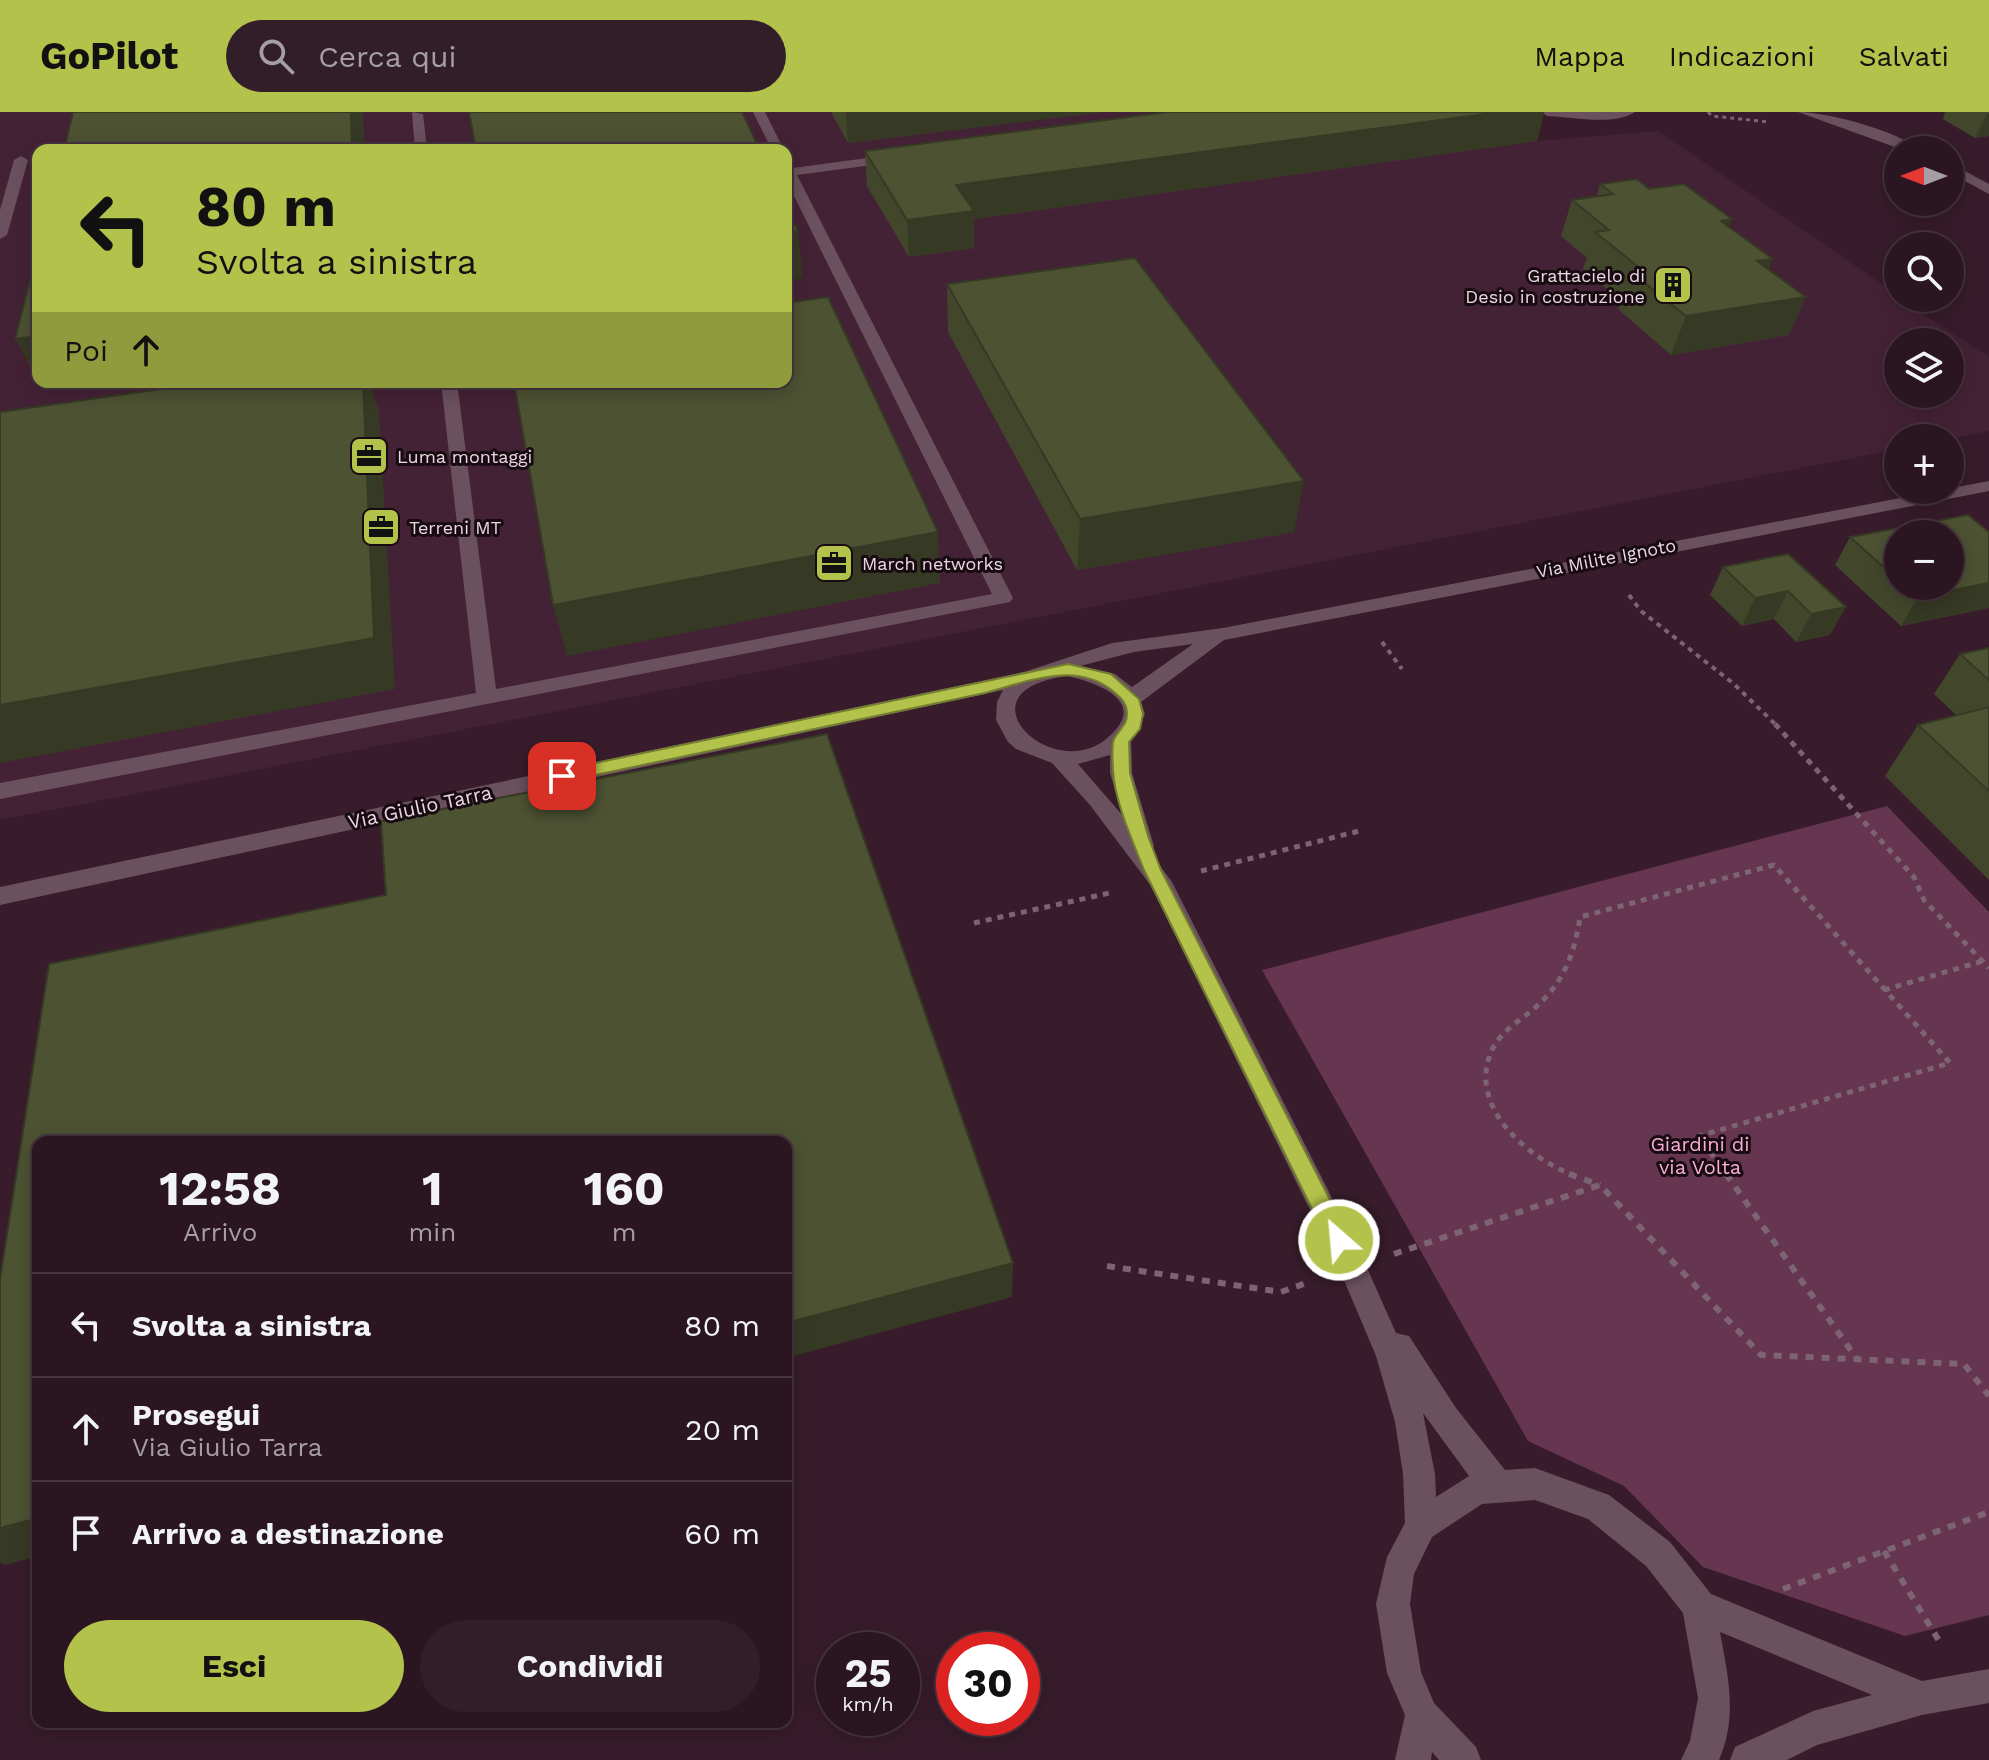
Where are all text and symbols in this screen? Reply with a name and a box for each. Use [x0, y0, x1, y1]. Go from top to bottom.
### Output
search box [226, 20, 786, 92]
text: GoPilot [40, 34, 178, 78]
icon: search [254, 34, 298, 78]
text: Cerca qui [318, 39, 456, 74]
text: Mappa [1534, 40, 1625, 73]
text: Indicazioni [1669, 40, 1815, 73]
text: Salvati [1859, 40, 1949, 73]
north arrow [1884, 136, 1964, 216]
map controls [1884, 136, 1964, 600]
text: 80 m [196, 174, 336, 240]
icon: left [64, 176, 168, 280]
button: search [1884, 232, 1964, 312]
text: Svolta a sinistra [196, 241, 477, 283]
building icon: Grattacielo di Desio in costruzione [1652, 264, 1694, 306]
place label: Grattacielo di Desio in costruzione [1465, 265, 1645, 307]
icon: ahead [124, 328, 168, 372]
button: layers [1884, 328, 1964, 408]
text: Poi [64, 333, 108, 368]
button: + [1884, 424, 1964, 504]
office icon: Luma montaggi [348, 435, 390, 477]
place label: Luma montaggi [397, 446, 532, 467]
office icon: Terreni MT [360, 506, 402, 548]
place label: Terreni MT [409, 517, 502, 538]
button: − [1884, 520, 1964, 600]
street label: Via Milite Ignoto [1534, 534, 1678, 582]
office icon: March networks [813, 542, 855, 584]
place label: March networks [862, 553, 1003, 574]
pin [528, 742, 596, 810]
icon: arrive [540, 754, 584, 798]
street label: Via Giulio Tarra [346, 780, 494, 834]
park label: Giardini di via Volta [1650, 1132, 1750, 1179]
text: 12:58 [159, 1160, 281, 1217]
text: 1 [422, 1160, 443, 1217]
text: 160 [584, 1160, 665, 1217]
position arrow [1297, 1198, 1381, 1282]
text: Arrivo [183, 1217, 257, 1247]
text: min [408, 1217, 456, 1247]
text: m [612, 1217, 636, 1247]
icon: left [64, 1303, 108, 1347]
text: Svolta a sinistra [132, 1308, 371, 1343]
text: 80 m [684, 1308, 760, 1343]
text: Prosegui [132, 1397, 260, 1432]
icon: ahead [64, 1407, 108, 1451]
text: 20 m [685, 1412, 760, 1447]
text: Via Giulio Tarra [132, 1432, 323, 1462]
icon: arrive [64, 1511, 108, 1555]
text: Arrivo a destinazione [132, 1516, 444, 1551]
text: 60 m [684, 1516, 760, 1551]
button: Esci [64, 1620, 404, 1712]
button: Condividi [420, 1620, 760, 1712]
speed limit sign: 30 [936, 1632, 1040, 1736]
text: 25 [844, 1650, 892, 1697]
text: km/h [842, 1692, 894, 1716]

